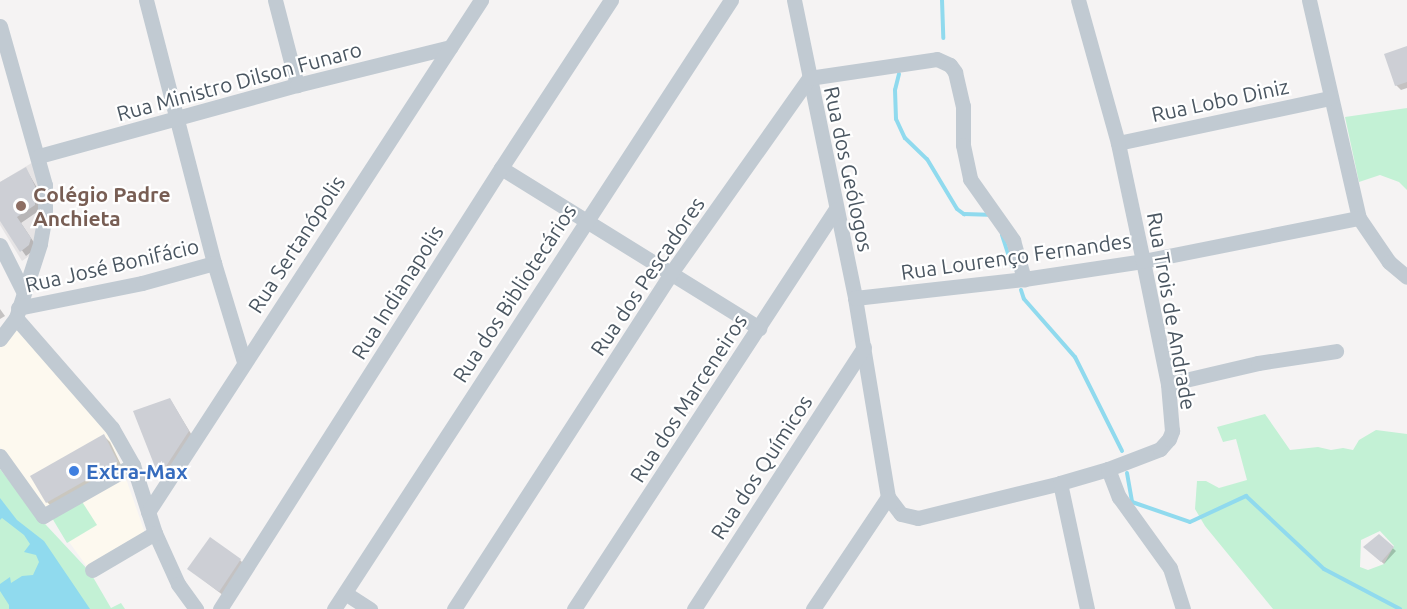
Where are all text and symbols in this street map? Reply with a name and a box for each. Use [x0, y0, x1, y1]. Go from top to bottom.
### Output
street label: Rua Ministro Dilson Funaro [114, 36, 364, 126]
street label: Rua Lobo Diniz [1149, 73, 1291, 127]
street label: Rua dos Geólogos [819, 84, 879, 254]
street label: Rua Sertanópolis [242, 171, 350, 317]
place label: Colégio Padre Anchieta [33, 181, 171, 231]
street label: Rua dos Pescadores [585, 192, 709, 360]
marker: Colégio Padre Anchieta [14, 199, 28, 213]
street label: Rua dos Bibliotecários [447, 199, 581, 387]
street label: Rua Trois de Andrade [1142, 210, 1202, 412]
street label: Rua Indianapolis [346, 220, 448, 364]
street label: Rua Lourenço Fernandes [899, 227, 1133, 285]
street label: Rua José Bonifácio [23, 233, 201, 297]
street label: Rua dos Marceneiros [624, 309, 752, 487]
street label: Rua dos Químicos [705, 390, 817, 544]
place label: Extra-Max [86, 458, 188, 484]
marker: Extra-Max [67, 464, 81, 478]

